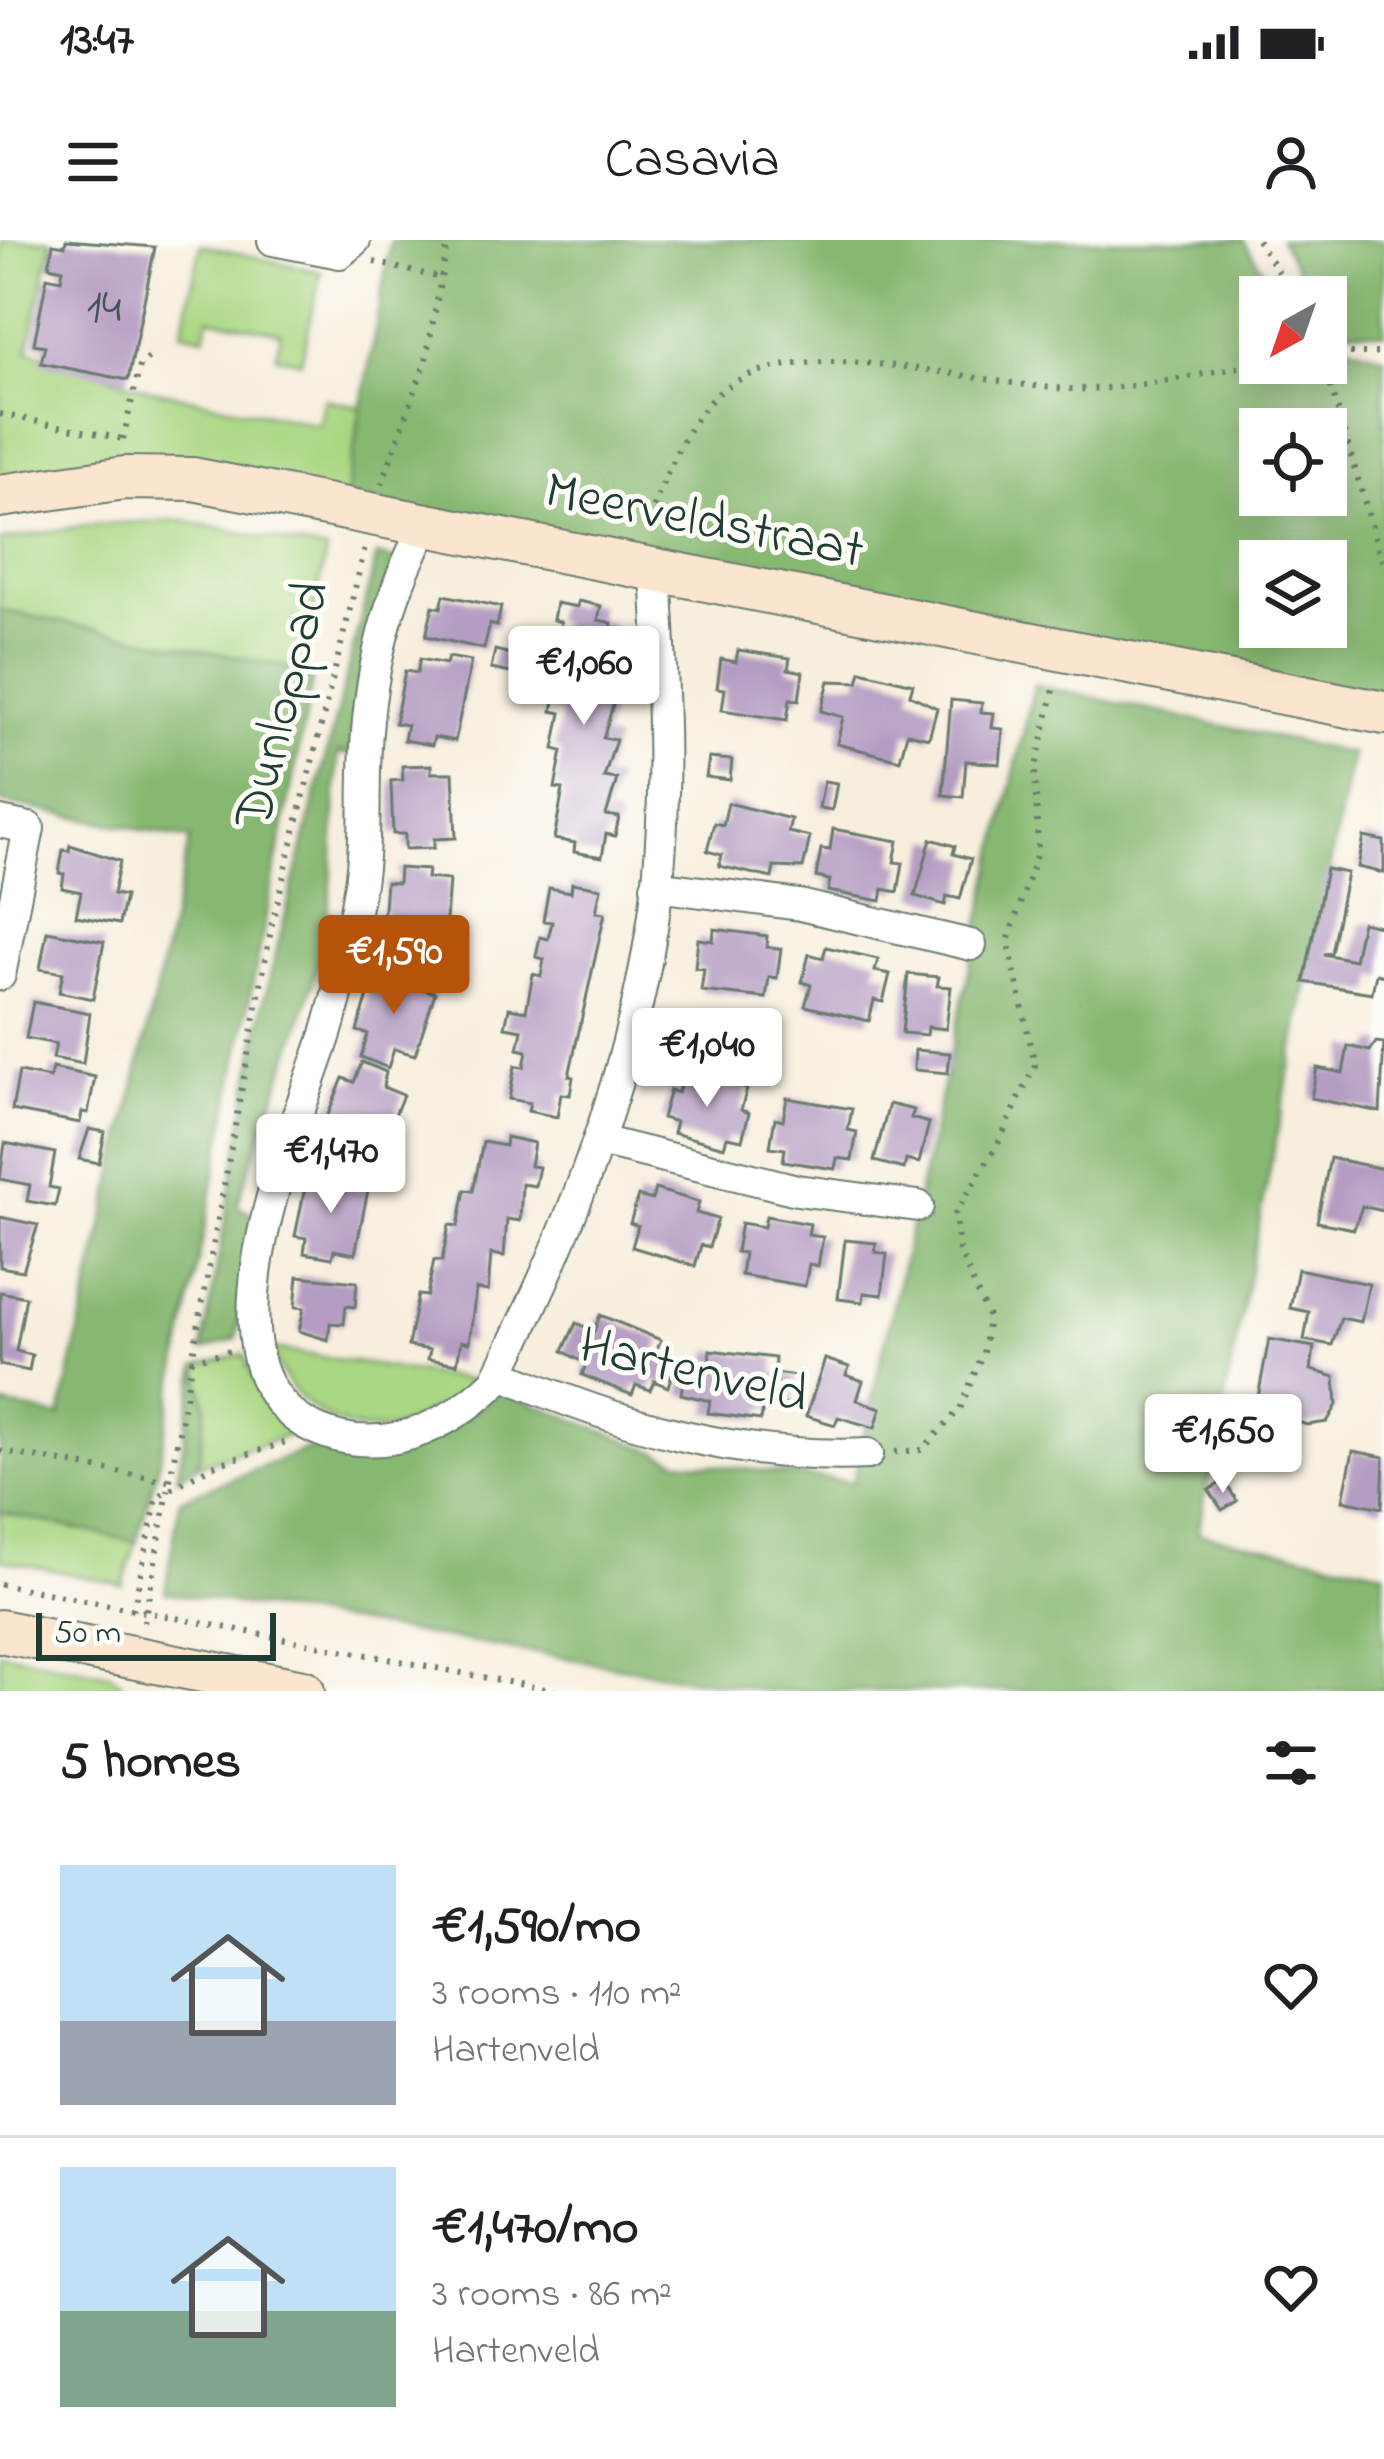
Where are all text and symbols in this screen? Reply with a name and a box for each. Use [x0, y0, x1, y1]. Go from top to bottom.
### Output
text: 13:47 [60, 9, 134, 75]
text: Casavia [604, 123, 780, 201]
icon: menu [60, 129, 126, 195]
icon: person [1258, 129, 1324, 195]
house number: 14 [86, 274, 122, 344]
north arrow [1239, 276, 1347, 384]
map controls [1239, 276, 1347, 648]
button: locate [1239, 408, 1347, 516]
street label: Meerveldstraat [538, 454, 870, 592]
button: layers [1239, 540, 1347, 648]
street label: Dunloppad [216, 573, 353, 839]
pin: €1,060 [486, 626, 682, 728]
text: €1,060 [535, 636, 633, 693]
pin: €1,590 [296, 915, 492, 1017]
text: €1,590 [345, 925, 443, 982]
pin: €1,040 [609, 1008, 805, 1110]
text: €1,040 [659, 1018, 755, 1075]
pin: €1,470 [233, 1114, 429, 1216]
text: €1,470 [283, 1124, 379, 1181]
street label: Hartenveld [571, 1309, 815, 1437]
pin: €1,650 [1125, 1394, 1321, 1496]
text: €1,650 [1172, 1404, 1274, 1461]
scale bar [36, 1607, 276, 1660]
text: 50 m [54, 1610, 121, 1658]
text: 5 homes [60, 1726, 241, 1801]
icon: filters [1258, 1730, 1324, 1796]
text: €1,590/mo [432, 1891, 641, 1966]
icon: home [156, 1913, 300, 2057]
icon: heart [1258, 1952, 1324, 2018]
text: 3 rooms · 110 m² [432, 1966, 682, 2023]
text: Hartenveld [432, 2023, 600, 2080]
text: €1,470/mo [432, 2192, 639, 2267]
icon: home [156, 2215, 300, 2359]
icon: heart [1258, 2254, 1324, 2320]
text: 3 rooms · 86 m² [432, 2267, 672, 2324]
text: Hartenveld [432, 2324, 600, 2381]

